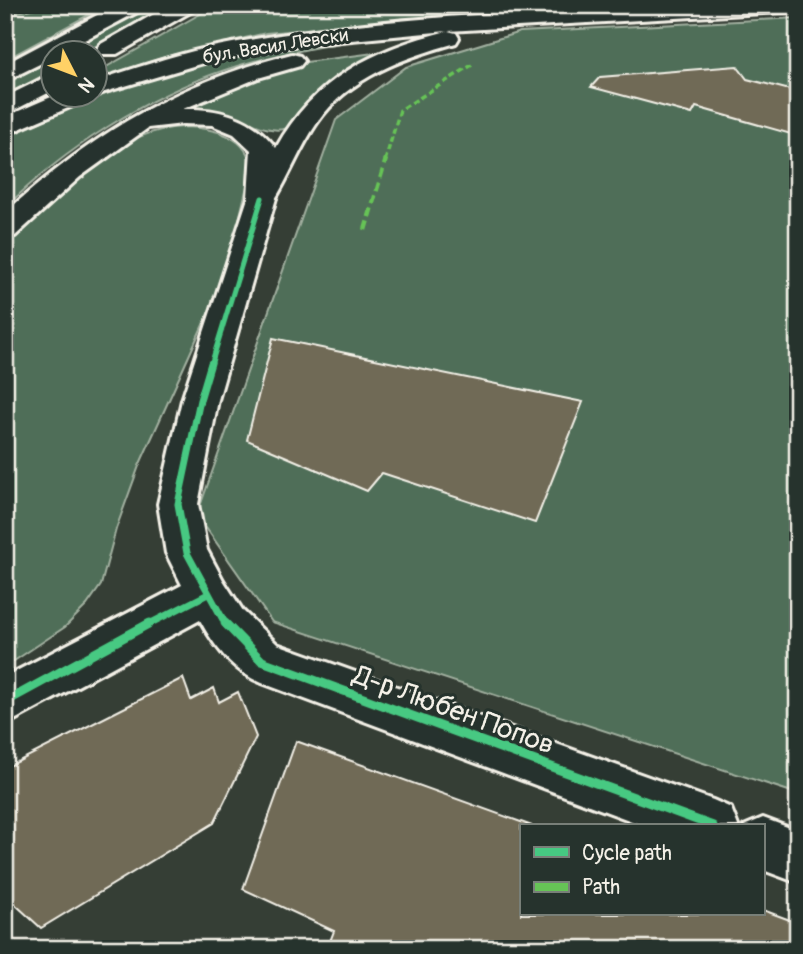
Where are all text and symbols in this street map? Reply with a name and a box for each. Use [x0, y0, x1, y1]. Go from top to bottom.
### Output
street label: бул. Васил Левски [201, 23, 350, 69]
north arrow [38, 38, 108, 108]
text: N [73, 72, 99, 98]
street label: Д-р Любен Попов [347, 657, 559, 763]
legend [520, 824, 764, 916]
text: Cycle path [582, 840, 672, 867]
text: Path [582, 874, 620, 901]

